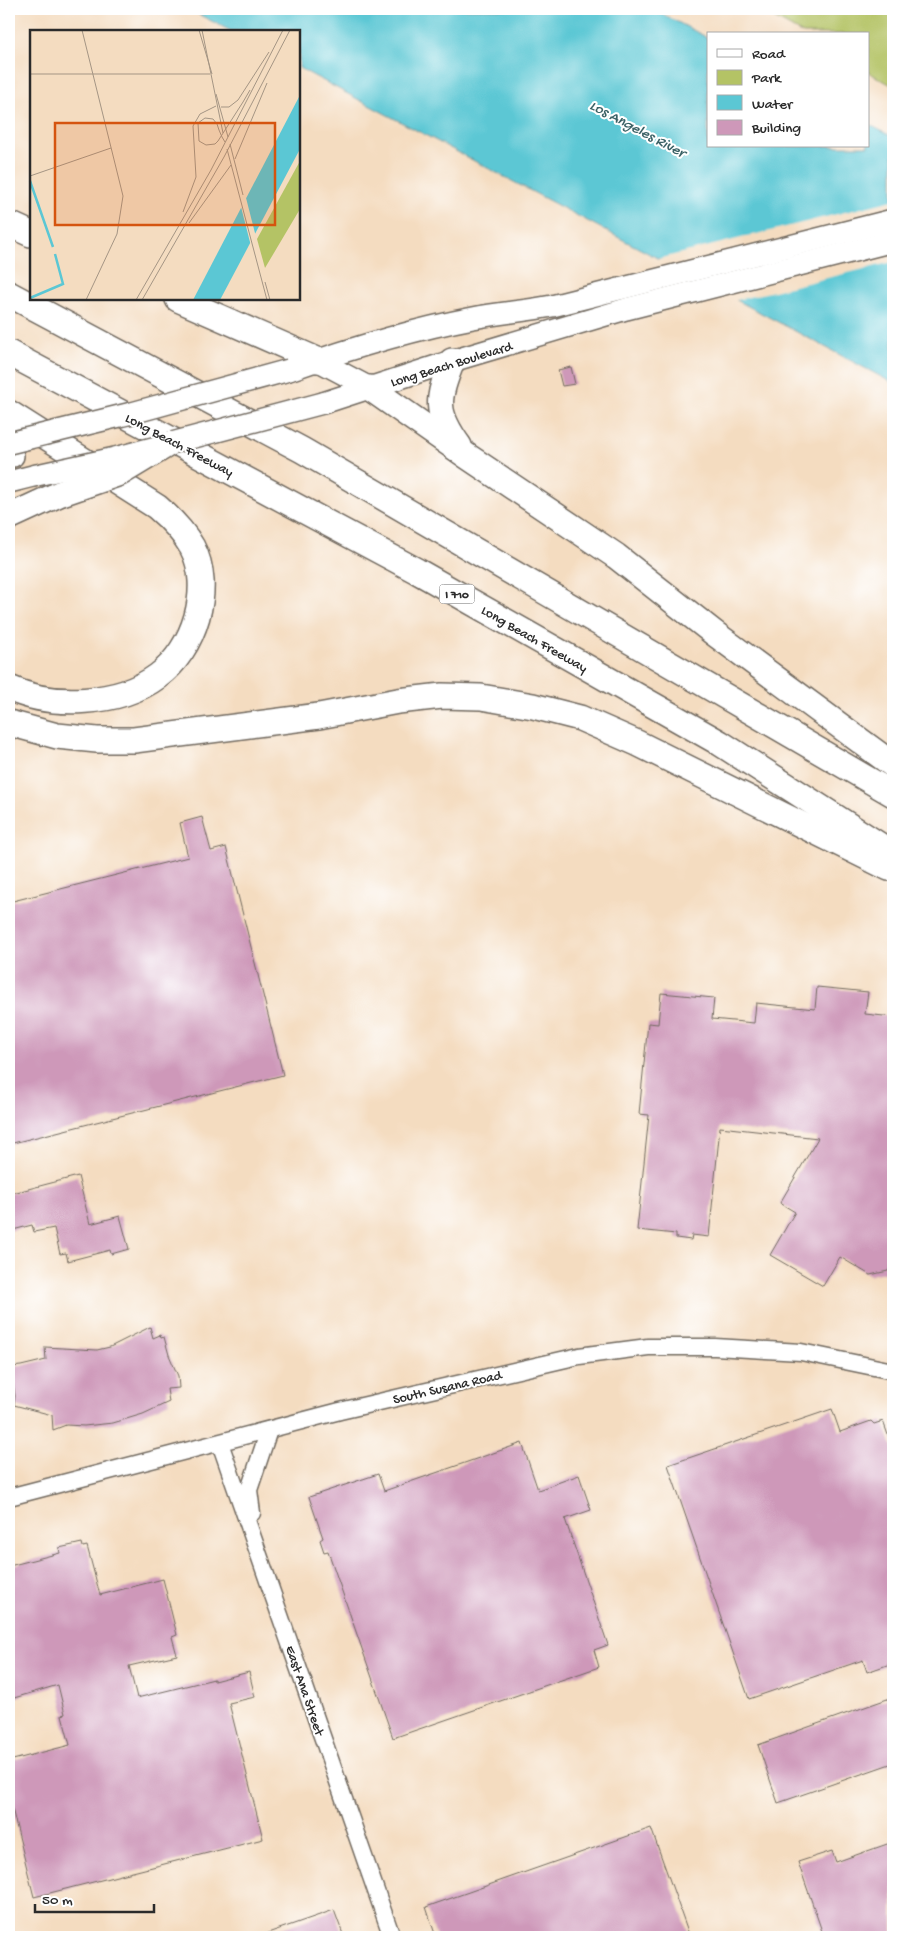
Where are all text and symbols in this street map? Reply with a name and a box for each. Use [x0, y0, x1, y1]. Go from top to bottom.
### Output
inset map [30, 30, 300, 300]
legend [707, 32, 870, 148]
text: Road [752, 46, 786, 64]
text: Park [751, 70, 782, 88]
text: Water [752, 96, 794, 114]
water label: Los Angeles River [586, 97, 690, 164]
text: Building [751, 120, 801, 138]
street label: Long Beach Boulevard [389, 338, 516, 392]
street label: Long Beach Freeway [122, 410, 236, 482]
road number: I 710 [440, 584, 474, 604]
street label: Long Beach Freeway [477, 603, 590, 678]
street label: South Susana Road [391, 1367, 505, 1409]
street label: East Ana Street [280, 1644, 327, 1739]
scale bar [35, 1881, 154, 1913]
text: 50 m [42, 1892, 73, 1910]

